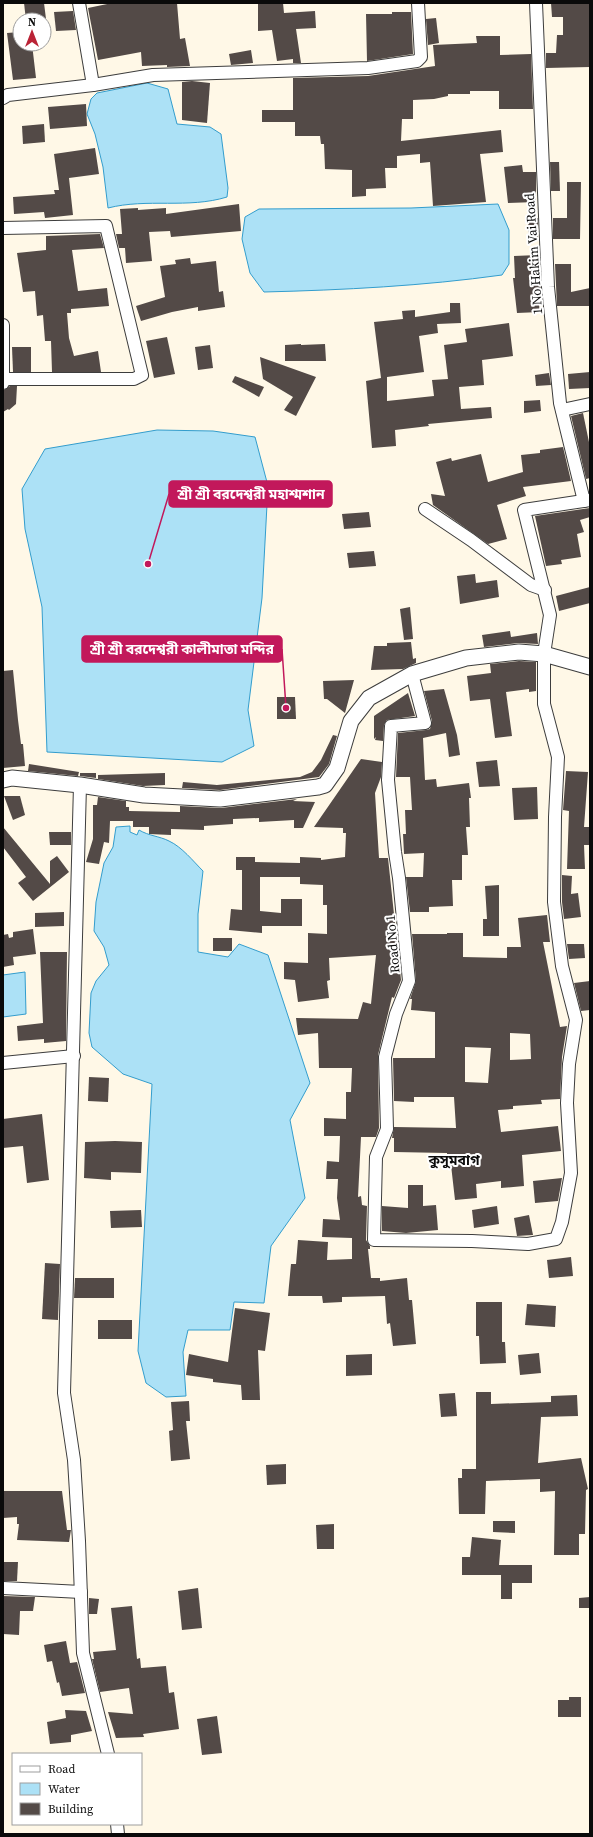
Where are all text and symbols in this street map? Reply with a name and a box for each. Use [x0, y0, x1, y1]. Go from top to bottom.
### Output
north arrow [12, 12, 52, 52]
text: N [28, 15, 36, 30]
street label: 1 No Hakim Vai Road [521, 192, 546, 315]
callout: শ্রী শ্রী বরদেশ্বরী মহাশ্মশান [169, 481, 332, 507]
text: শ্রী শ্রী বরদেশ্বরী মহাশ্মশান [176, 484, 325, 504]
callout: শ্রী শ্রী বরদেশ্বরী কালীমাতা মন্দির [82, 636, 282, 662]
text: শ্রী শ্রী বরদেশ্বরী কালীমাতা মন্দির [89, 639, 275, 659]
street label: Road No 1 [381, 914, 404, 974]
district label: কুসুমবাগ [427, 1150, 480, 1170]
legend [12, 1753, 142, 1825]
text: Road [48, 1761, 75, 1777]
text: Water [48, 1781, 80, 1797]
text: Building [48, 1801, 93, 1817]

